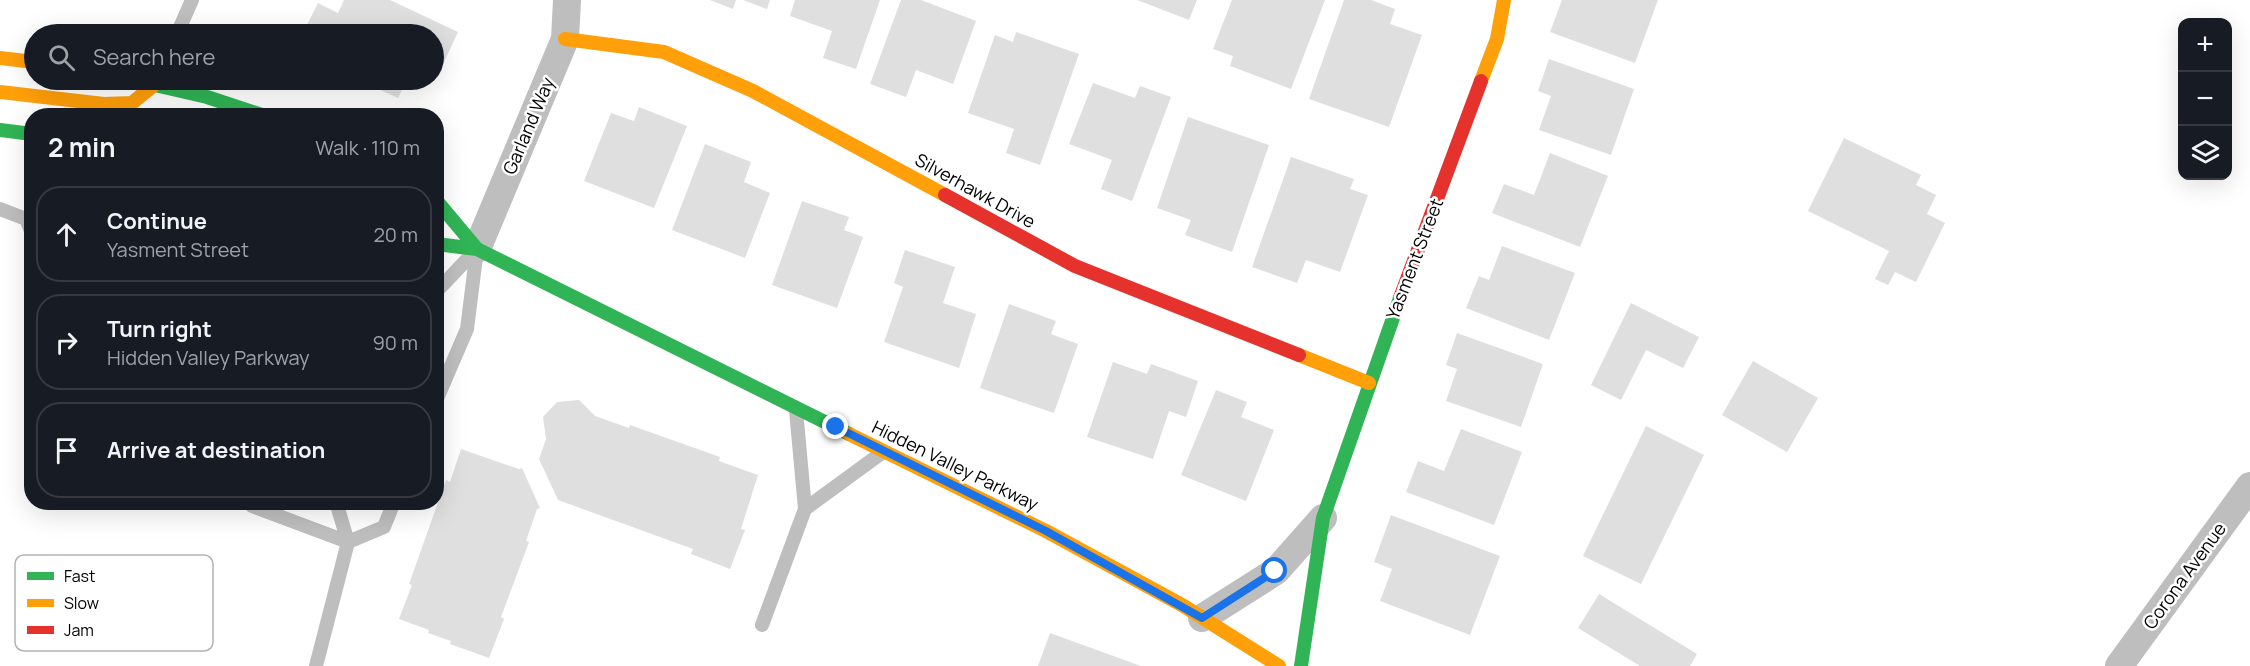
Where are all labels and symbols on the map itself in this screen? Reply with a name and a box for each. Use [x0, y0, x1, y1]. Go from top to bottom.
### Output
street label: Garland Way [497, 73, 559, 178]
street label: Silverhawk Drive [911, 147, 1040, 233]
street label: Yasment Street [1380, 195, 1448, 323]
route end [822, 413, 848, 439]
street label: Hidden Valley Parkway [868, 414, 1043, 516]
street label: Corona Avenue [2137, 517, 2231, 634]
legend [15, 555, 213, 651]
route start [1261, 557, 1287, 583]
text: Fast [64, 565, 95, 587]
text: Slow [64, 592, 99, 614]
text: Jam [64, 619, 94, 641]

